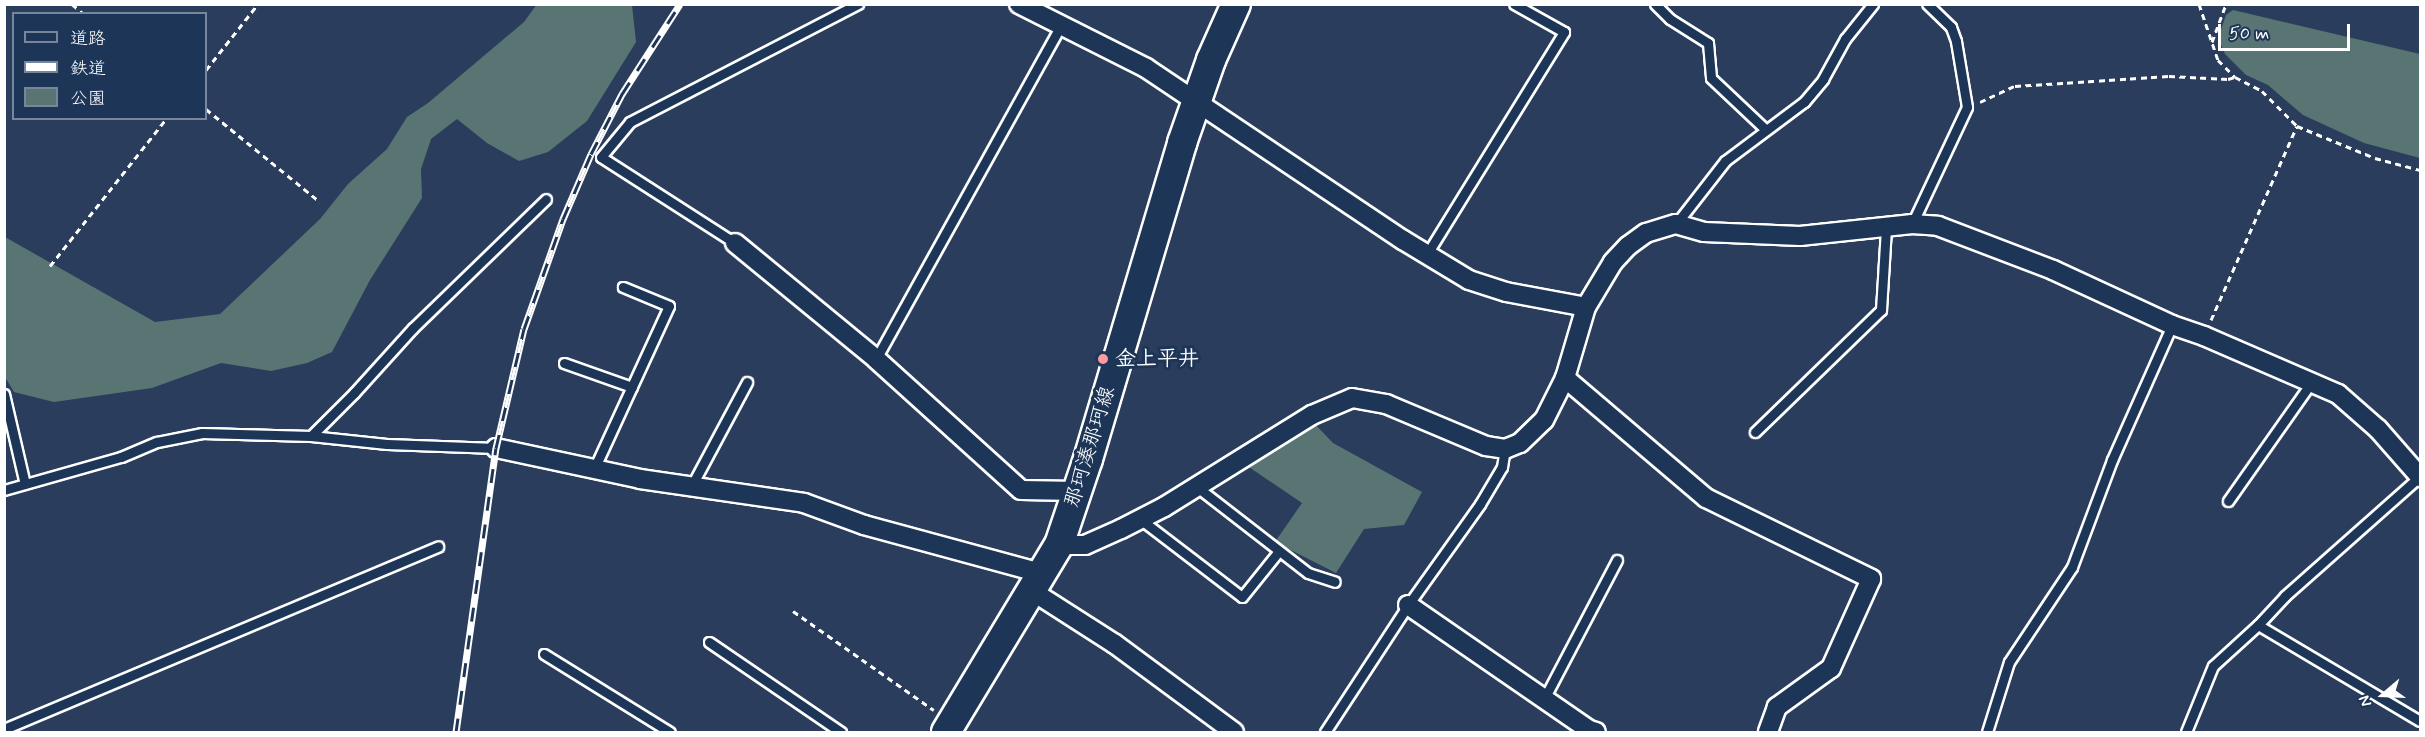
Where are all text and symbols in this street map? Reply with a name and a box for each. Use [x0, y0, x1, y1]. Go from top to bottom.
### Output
legend [12, 12, 207, 120]
scale bar [2221, 12, 2353, 50]
text: 50 m [2229, 22, 2269, 46]
text: 道路 [70, 27, 106, 51]
text: 鉄道 [70, 57, 106, 81]
text: 公園 [70, 87, 106, 111]
place label: 金上平井 [1115, 346, 1199, 372]
marker: 金上平井 [1096, 352, 1110, 366]
street label: 那珂湊那珂線 [1060, 383, 1120, 511]
north arrow [2353, 665, 2413, 725]
text: N [2354, 693, 2377, 709]

